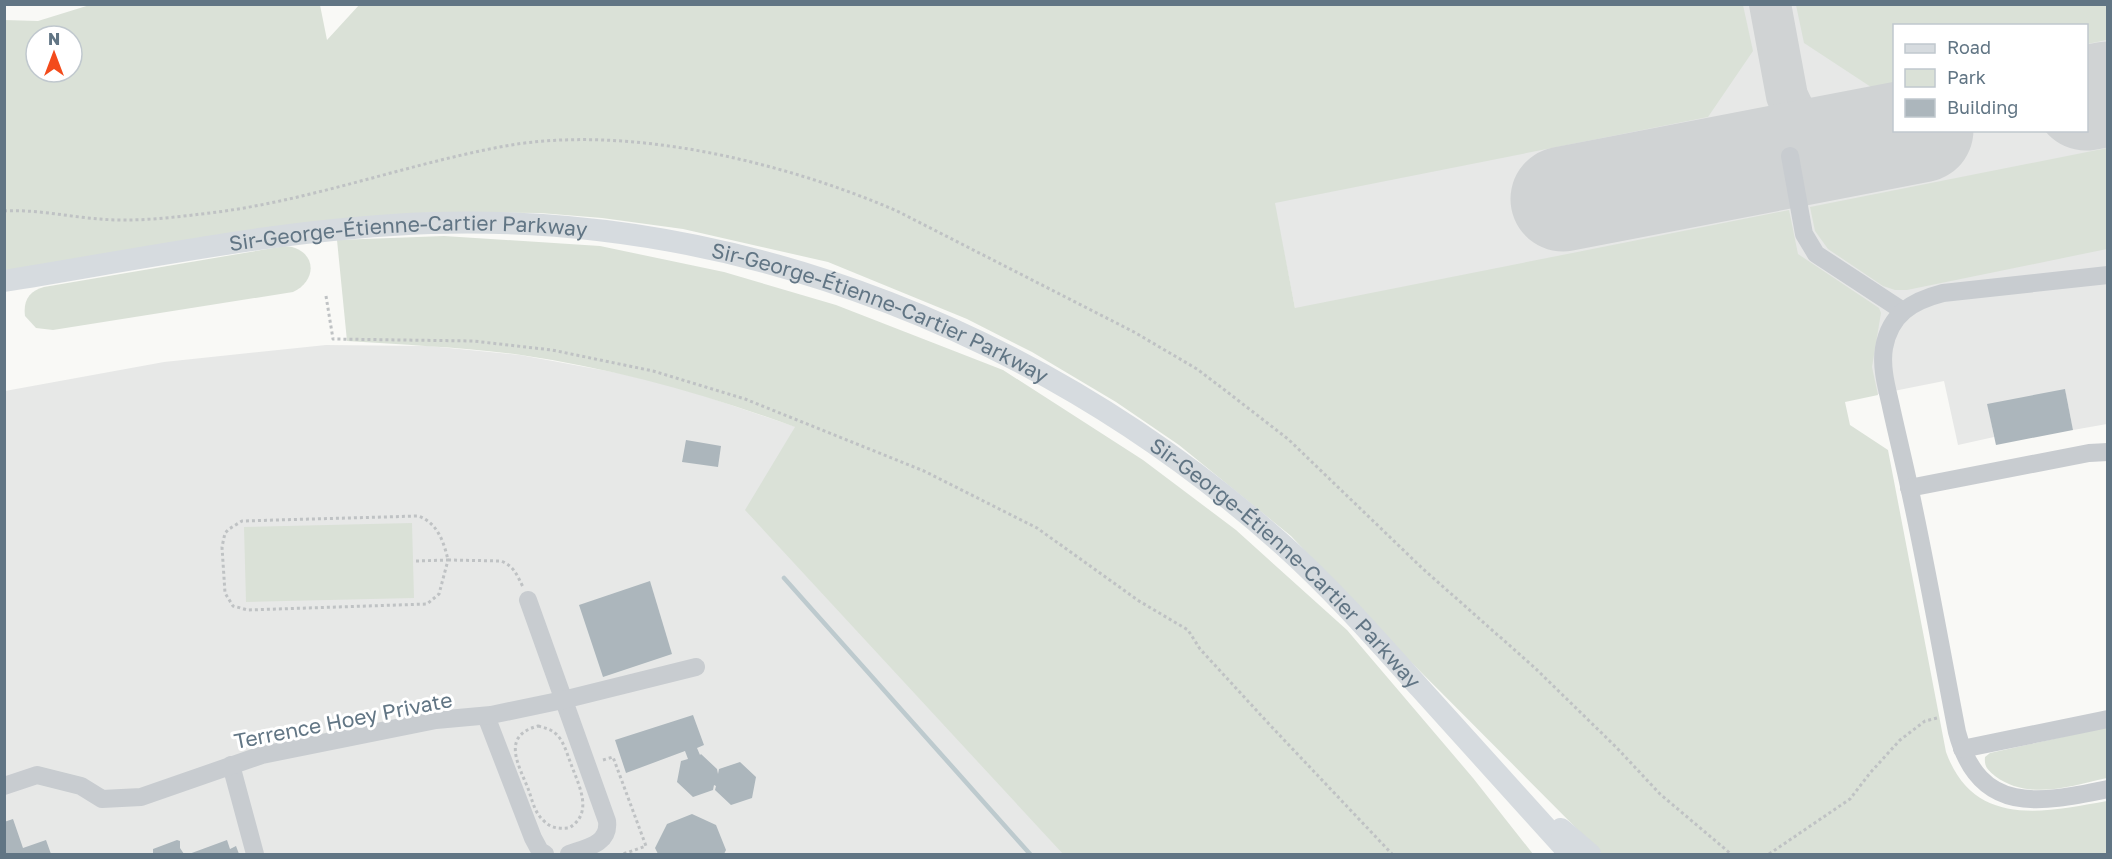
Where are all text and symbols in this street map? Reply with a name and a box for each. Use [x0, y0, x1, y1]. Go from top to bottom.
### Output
north arrow [24, 24, 84, 84]
legend [1893, 24, 2088, 132]
text: N [48, 29, 60, 49]
text: Road [1947, 36, 1991, 58]
text: Park [1947, 66, 1986, 88]
text: Building [1947, 96, 2018, 118]
street label: Sir-George-Étienne-Cartier Parkway [227, 209, 589, 256]
street label: Sir-George-Étienne-Cartier Parkway [709, 237, 1053, 388]
street label: Sir-George-Étienne-Cartier Parkway [1145, 432, 1427, 694]
street label: Terrence Hoey Private [232, 686, 454, 754]

